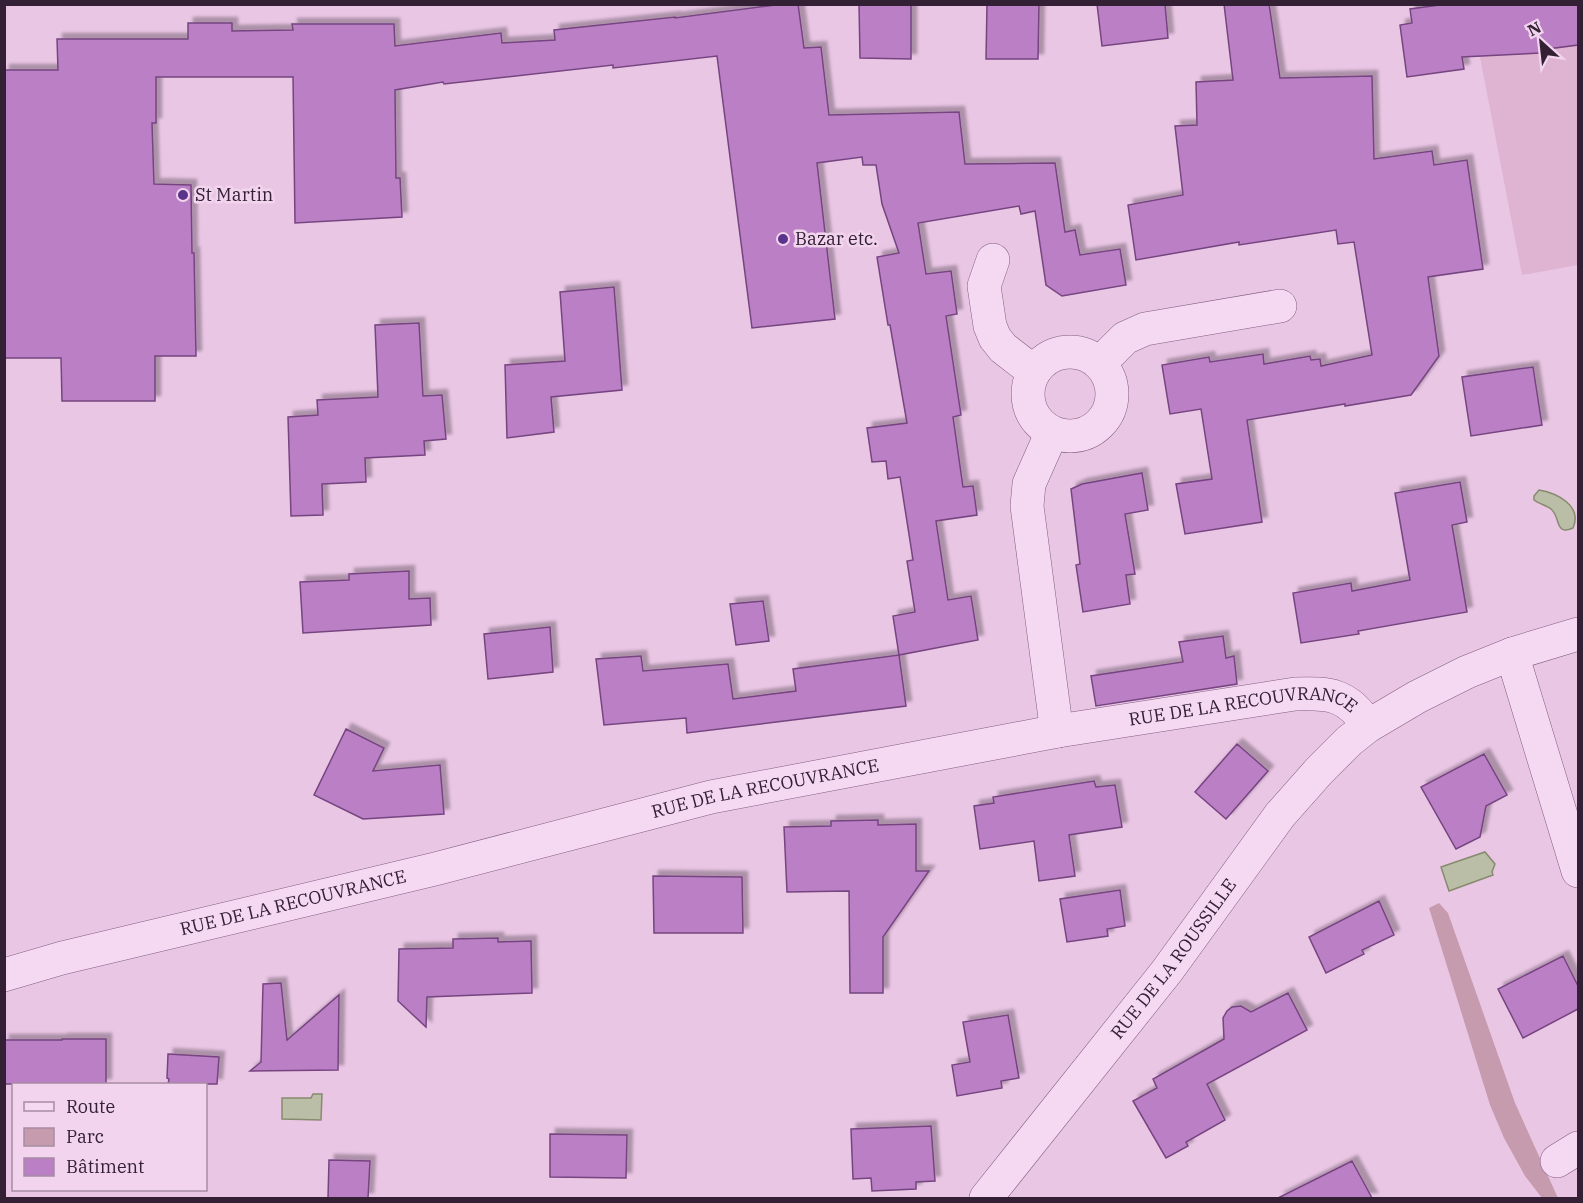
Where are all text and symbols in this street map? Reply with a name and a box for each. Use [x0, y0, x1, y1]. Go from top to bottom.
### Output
north arrow [1511, 12, 1571, 72]
text: N [1524, 17, 1544, 40]
place label: St Martin [195, 183, 273, 206]
marker: St Martin [176, 188, 190, 202]
place label: Bazar etc. [795, 227, 878, 250]
marker: Bazar etc. [776, 232, 790, 246]
street label: RUE DE LA RECOUVRANCE [1127, 682, 1362, 731]
street label: RUE DE LA RECOUVRANCE [649, 753, 881, 823]
street label: RUE DE LA RECOUVRANCE [178, 864, 408, 940]
street label: RUE DE LA ROUSSILLE [1105, 874, 1241, 1043]
legend [12, 1083, 207, 1191]
text: Route [66, 1095, 115, 1118]
text: Parc [66, 1125, 104, 1148]
text: Bâtiment [66, 1155, 144, 1178]

